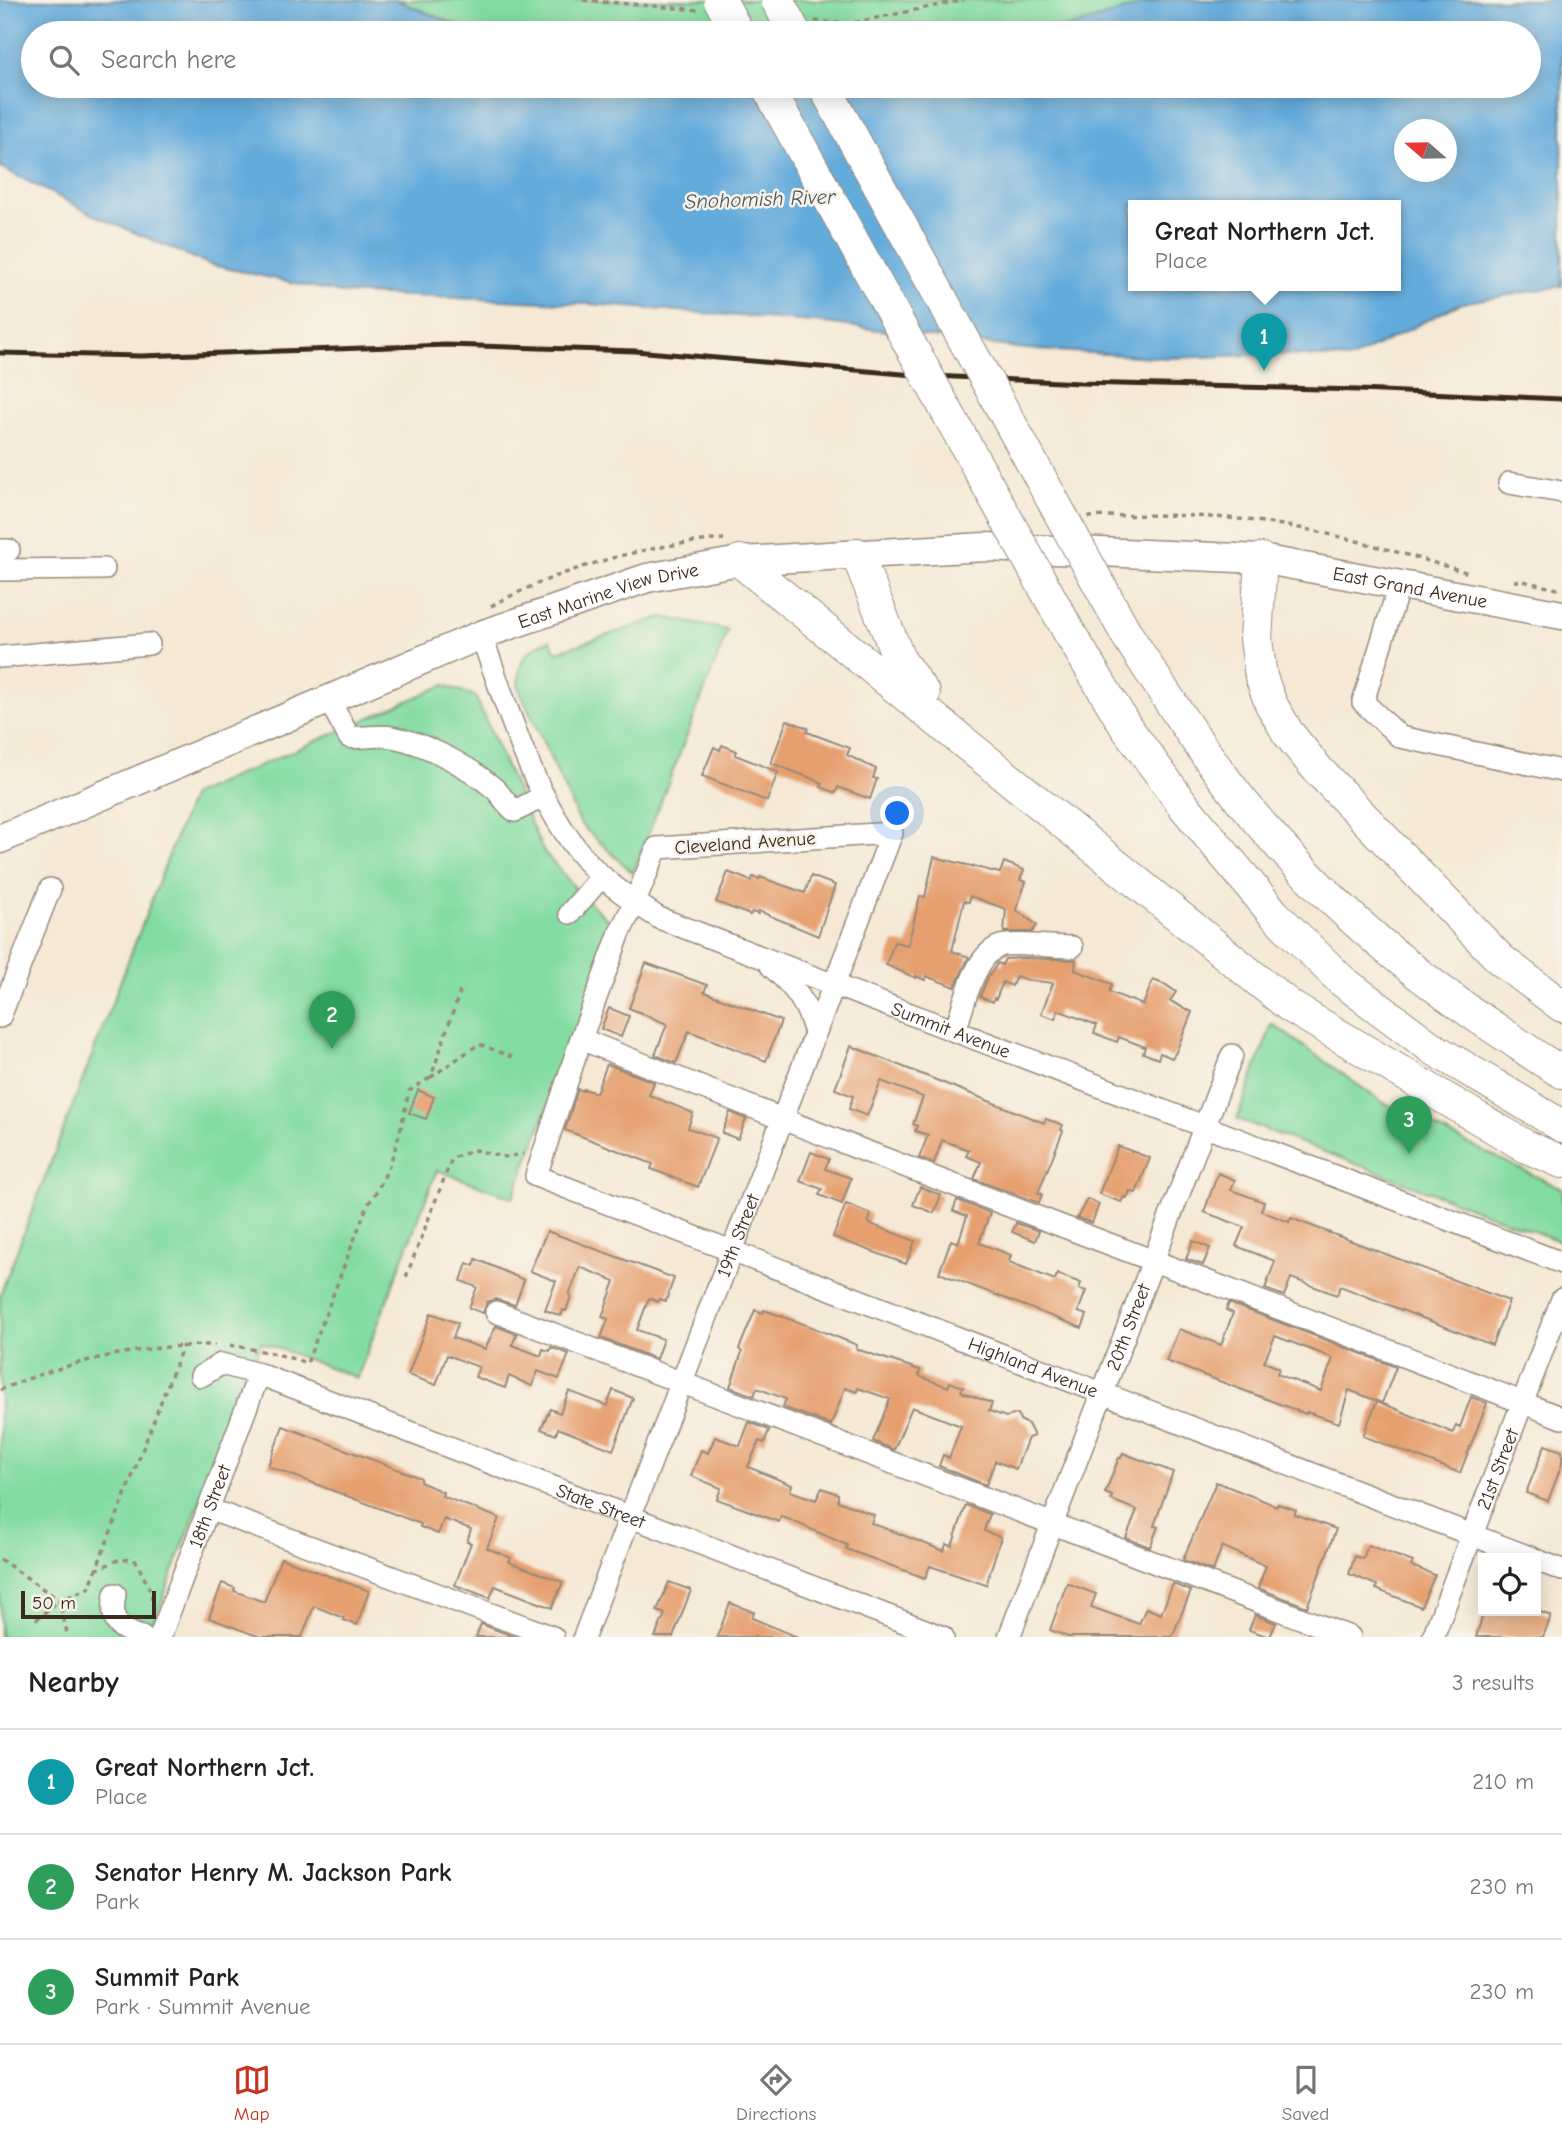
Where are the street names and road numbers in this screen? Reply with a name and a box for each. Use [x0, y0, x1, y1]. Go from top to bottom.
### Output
street label: East Marine View Drive [515, 559, 700, 633]
street label: East Grand Avenue [1331, 563, 1489, 613]
street label: Cleveland Avenue [674, 827, 816, 859]
street label: Summit Avenue [888, 998, 1013, 1063]
street label: 19th Street [713, 1191, 765, 1280]
street label: 20th Street [1102, 1280, 1155, 1374]
street label: Highland Avenue [965, 1333, 1101, 1402]
street label: 21st Street [1473, 1425, 1524, 1513]
street label: 18th Street [185, 1461, 236, 1551]
street label: State Street [553, 1479, 649, 1534]

